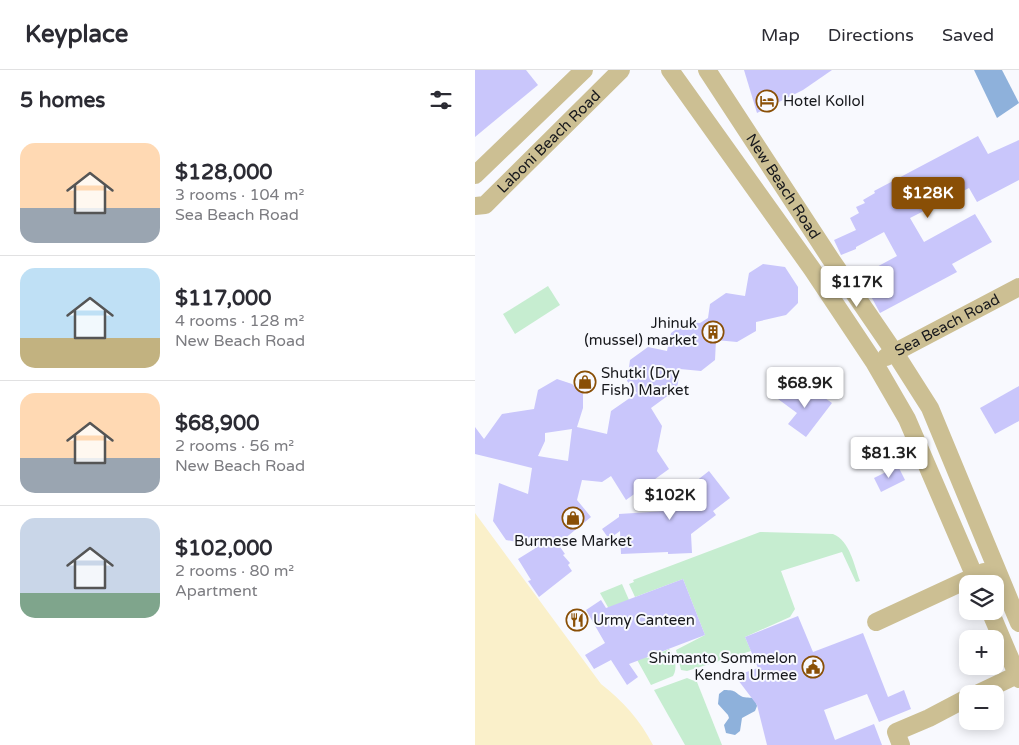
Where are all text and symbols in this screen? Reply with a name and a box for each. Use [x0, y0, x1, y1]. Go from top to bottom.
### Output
text: Keyplace [25, 20, 128, 49]
text: Map [761, 24, 800, 46]
text: Directions [828, 24, 914, 46]
text: Saved [942, 24, 994, 46]
icon: filters [427, 86, 455, 114]
street label: Laboni Beach Road [493, 86, 604, 197]
text: 5 homes [20, 88, 105, 113]
hotel icon: Hotel Kollol [755, 89, 779, 113]
place label: Hotel Kollol [783, 92, 864, 110]
street label: New Beach Road [742, 130, 824, 242]
text: $128,000 [175, 160, 273, 185]
icon: home [60, 163, 120, 223]
pin: $128K [893, 176, 963, 219]
text: $128K [903, 183, 953, 203]
text: 3 rooms · 104 m² [175, 185, 304, 205]
text: Sea Beach Road [175, 205, 299, 225]
pin: $117K [822, 266, 892, 308]
text: $117K [832, 272, 882, 292]
text: $117,000 [175, 286, 271, 311]
icon: home [60, 288, 120, 348]
street label: Sea Beach Road [891, 290, 1003, 360]
text: 4 rooms · 128 m² [175, 311, 304, 331]
place label: Jhinuk (mussel) market [584, 314, 697, 349]
building icon: Jhinuk (mussel) market [701, 320, 725, 344]
text: New Beach Road [175, 331, 305, 351]
place label: Shutki (Dry Fish) Market [601, 364, 690, 399]
pin: $68.9K [764, 366, 846, 409]
shop icon: Shutki (Dry Fish) Market [573, 370, 597, 394]
text: $68.9K [778, 373, 832, 393]
text: $68,900 [175, 411, 259, 436]
icon: home [60, 413, 120, 473]
text: 2 rooms · 56 m² [175, 436, 294, 456]
pin: $81.3K [848, 436, 930, 479]
text: $81.3K [862, 443, 916, 463]
text: New Beach Road [175, 456, 305, 476]
pin: $102K [635, 478, 705, 521]
text: $102K [645, 485, 695, 505]
shop icon: Burmese Market [561, 506, 585, 530]
place label: Burmese Market [514, 532, 632, 550]
text: $102,000 [175, 536, 273, 561]
icon: home [60, 538, 120, 598]
text: 2 rooms · 80 m² [175, 561, 294, 581]
map controls [959, 575, 1004, 730]
button: layers [959, 575, 1004, 620]
text: Apartment [175, 581, 258, 601]
restaurant icon: Urmy Canteen [565, 608, 589, 632]
place label: Urmy Canteen [593, 611, 695, 629]
button: + [959, 630, 1004, 675]
place label: Shimanto Sommelon Kendra Urmee [649, 649, 797, 684]
public building icon: Shimanto Sommelon Kendra Urmee [801, 655, 825, 679]
button: − [959, 685, 1004, 730]

